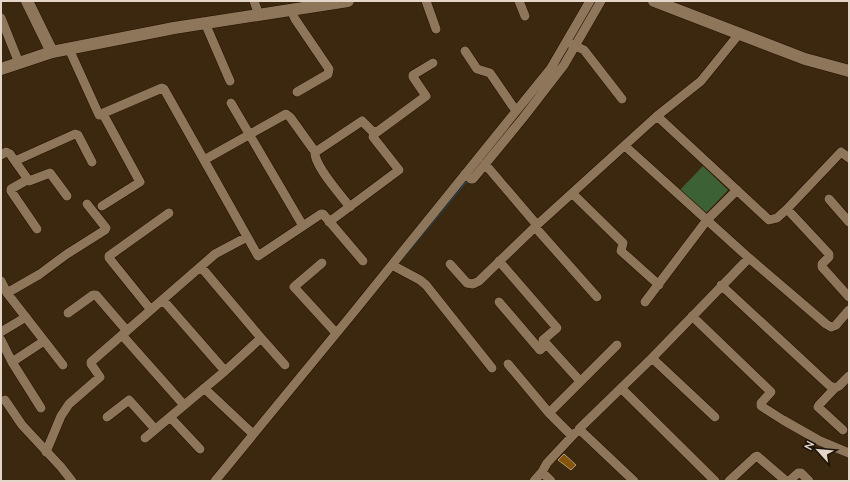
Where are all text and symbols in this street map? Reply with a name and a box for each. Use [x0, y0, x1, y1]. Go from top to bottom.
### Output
north arrow [798, 430, 838, 470]
text: N [801, 439, 816, 452]

